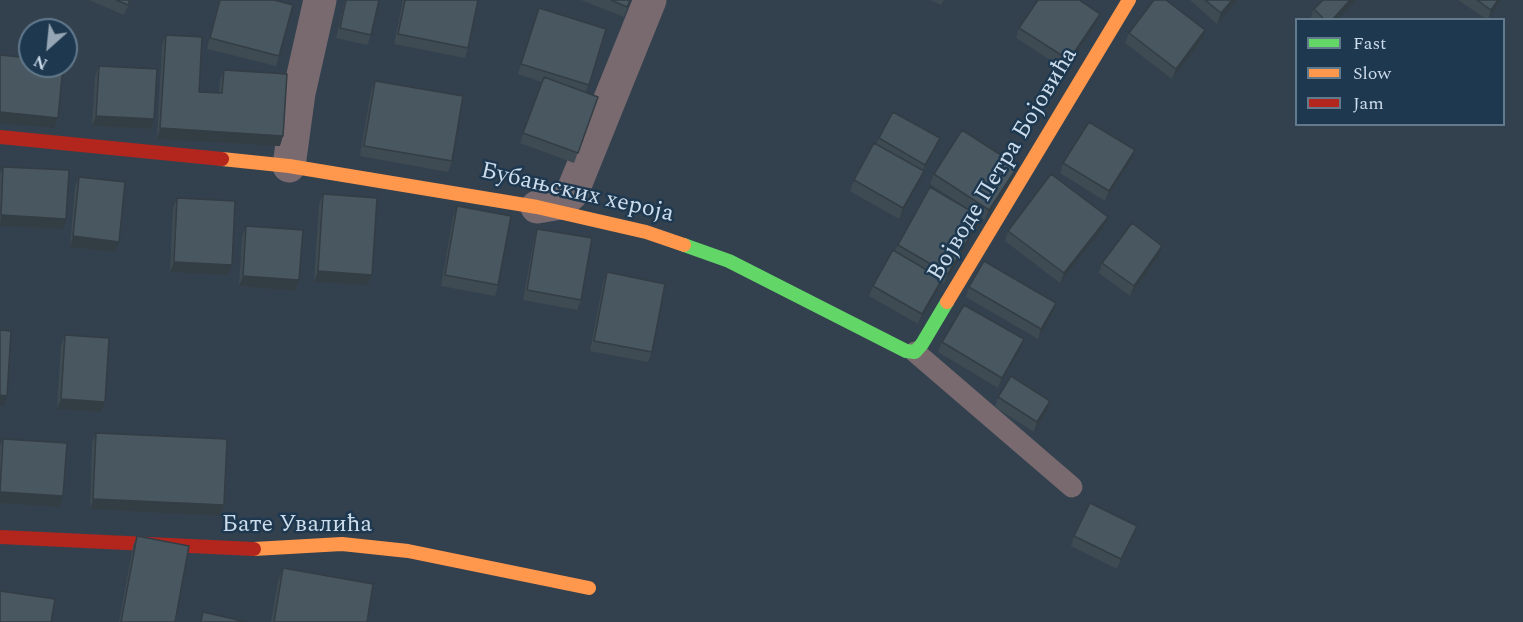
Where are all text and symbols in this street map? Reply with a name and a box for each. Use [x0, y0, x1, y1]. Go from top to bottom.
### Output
north arrow [18, 18, 78, 78]
legend [1295, 18, 1505, 126]
text: Fast [1353, 30, 1386, 57]
street label: Војводе Петра Бојовића [923, 43, 1085, 287]
text: N [29, 49, 52, 76]
text: Slow [1353, 60, 1391, 87]
text: Jam [1353, 90, 1384, 117]
street label: Бубањских хероја [478, 158, 676, 230]
street label: Бате Увалића [222, 512, 372, 540]

